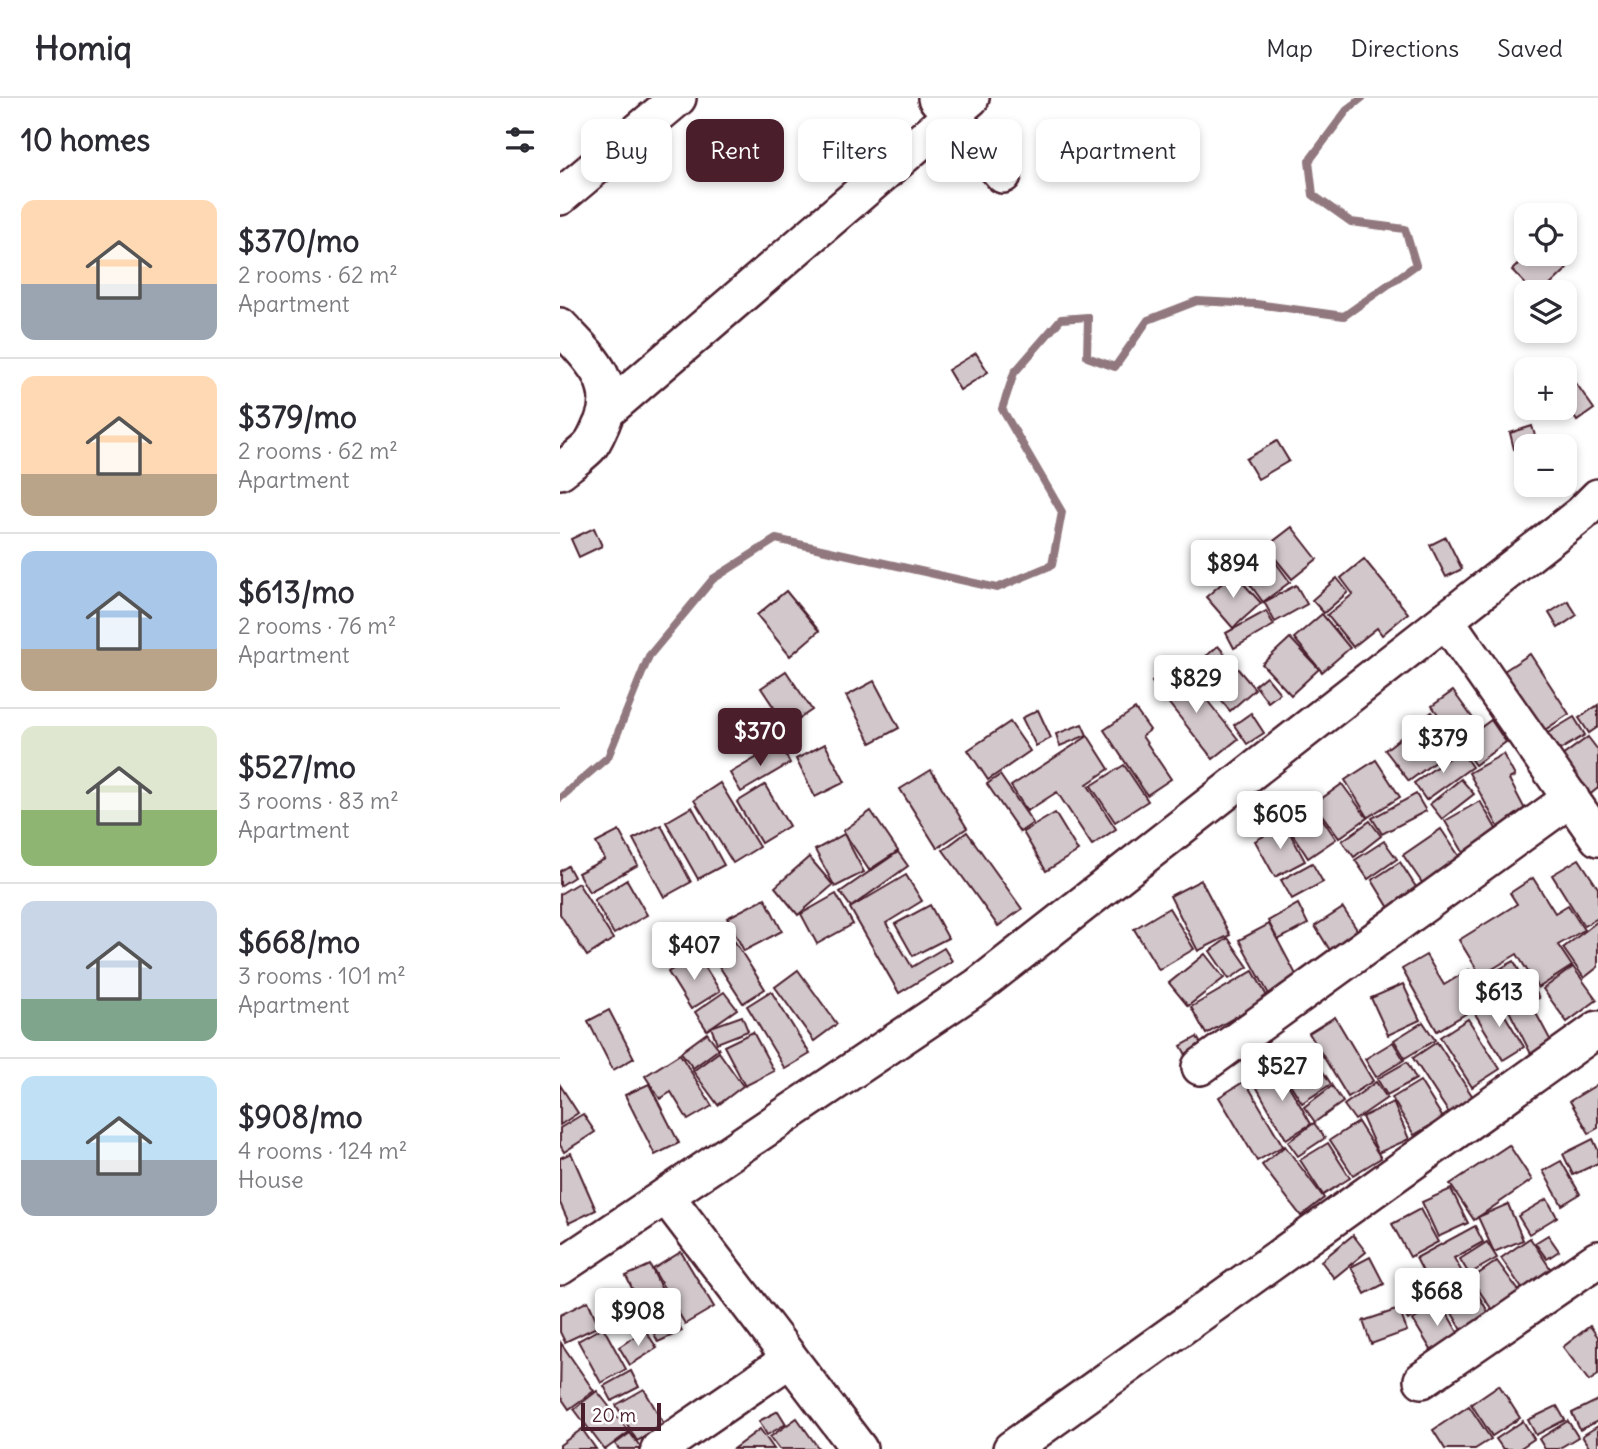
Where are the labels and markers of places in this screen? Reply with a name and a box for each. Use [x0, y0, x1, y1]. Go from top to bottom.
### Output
pin: $894 [1192, 540, 1274, 600]
pin: $829 [1155, 656, 1237, 715]
pin: $370 [719, 708, 801, 768]
pin: $379 [1402, 716, 1484, 775]
pin: $605 [1239, 792, 1321, 851]
pin: $407 [653, 922, 735, 982]
pin: $613 [1458, 970, 1540, 1029]
pin: $527 [1241, 1044, 1323, 1103]
pin: $668 [1396, 1268, 1478, 1328]
pin: $908 [597, 1288, 679, 1348]

